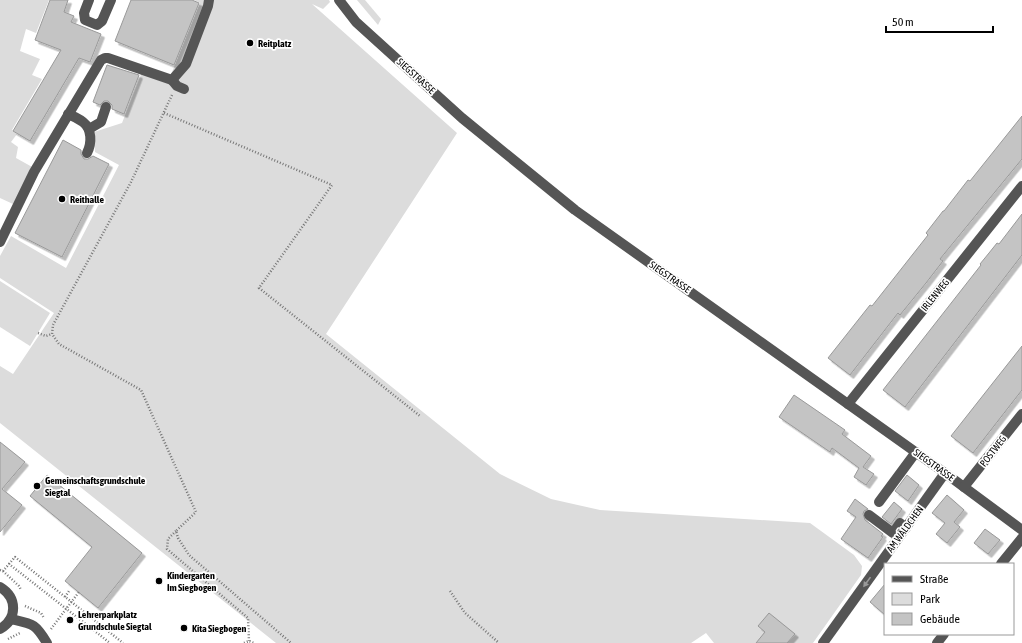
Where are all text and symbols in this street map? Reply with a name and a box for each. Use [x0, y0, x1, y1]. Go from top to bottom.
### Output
scale bar [886, 8, 993, 34]
text: 50 m [892, 15, 914, 29]
marker: Reitplatz [245, 38, 255, 48]
place label: Reitplatz [258, 38, 292, 49]
street label: SIEGSTRASSE [395, 56, 438, 96]
marker: Reithalle [57, 194, 67, 204]
place label: Reithalle [70, 194, 104, 205]
street label: SIEGSTRASSE [647, 259, 693, 296]
street label: IRLENWEG [919, 277, 951, 313]
street label: POSTWEG [978, 433, 1008, 469]
street label: SIEGSTRASSE [912, 447, 957, 484]
place label: Gemeinschaftsgrundschule Siegtal [45, 475, 146, 498]
marker: Gemeinschaftsgrundschule Siegtal [32, 481, 42, 491]
street label: AM WÄLDCHEN [884, 504, 926, 554]
legend [884, 563, 1014, 635]
place label: Kindergarten Im Siegbogen [167, 570, 217, 593]
text: Straße [920, 572, 948, 586]
marker: Kindergarten Im Siegbogen [154, 576, 164, 586]
one-way arrow [863, 577, 871, 588]
text: Park [920, 592, 941, 606]
place label: Lehrerparkplatz Grundschule Siegtal [78, 609, 152, 632]
text: Gebäude [920, 612, 960, 626]
marker: Lehrerparkplatz Grundschule Siegtal [65, 615, 75, 625]
marker: Kita Siegbogen [179, 623, 189, 633]
place label: Kita Siegbogen [192, 623, 247, 634]

